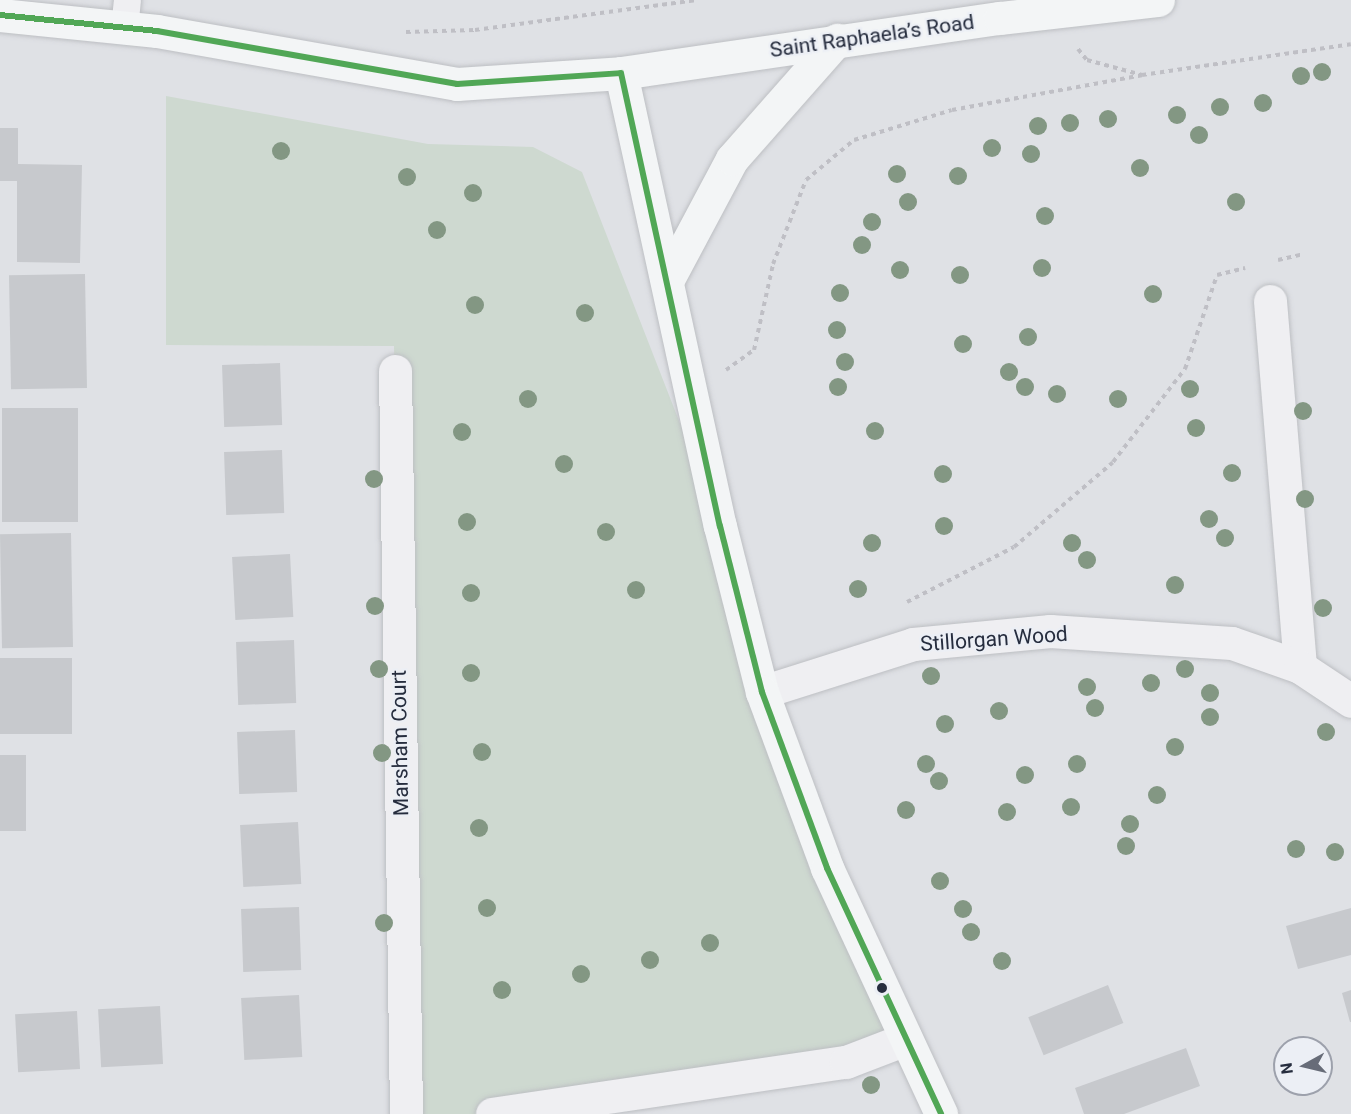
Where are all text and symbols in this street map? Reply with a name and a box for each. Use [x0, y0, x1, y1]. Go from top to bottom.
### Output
street label: Saint Raphaela’s Road [768, 9, 976, 63]
street label: Stillorgan Wood [919, 621, 1069, 657]
street label: Marsham Court [386, 670, 414, 816]
unlabelled marker [876, 982, 888, 994]
north arrow [1273, 1036, 1333, 1096]
text: N [1276, 1061, 1297, 1075]

